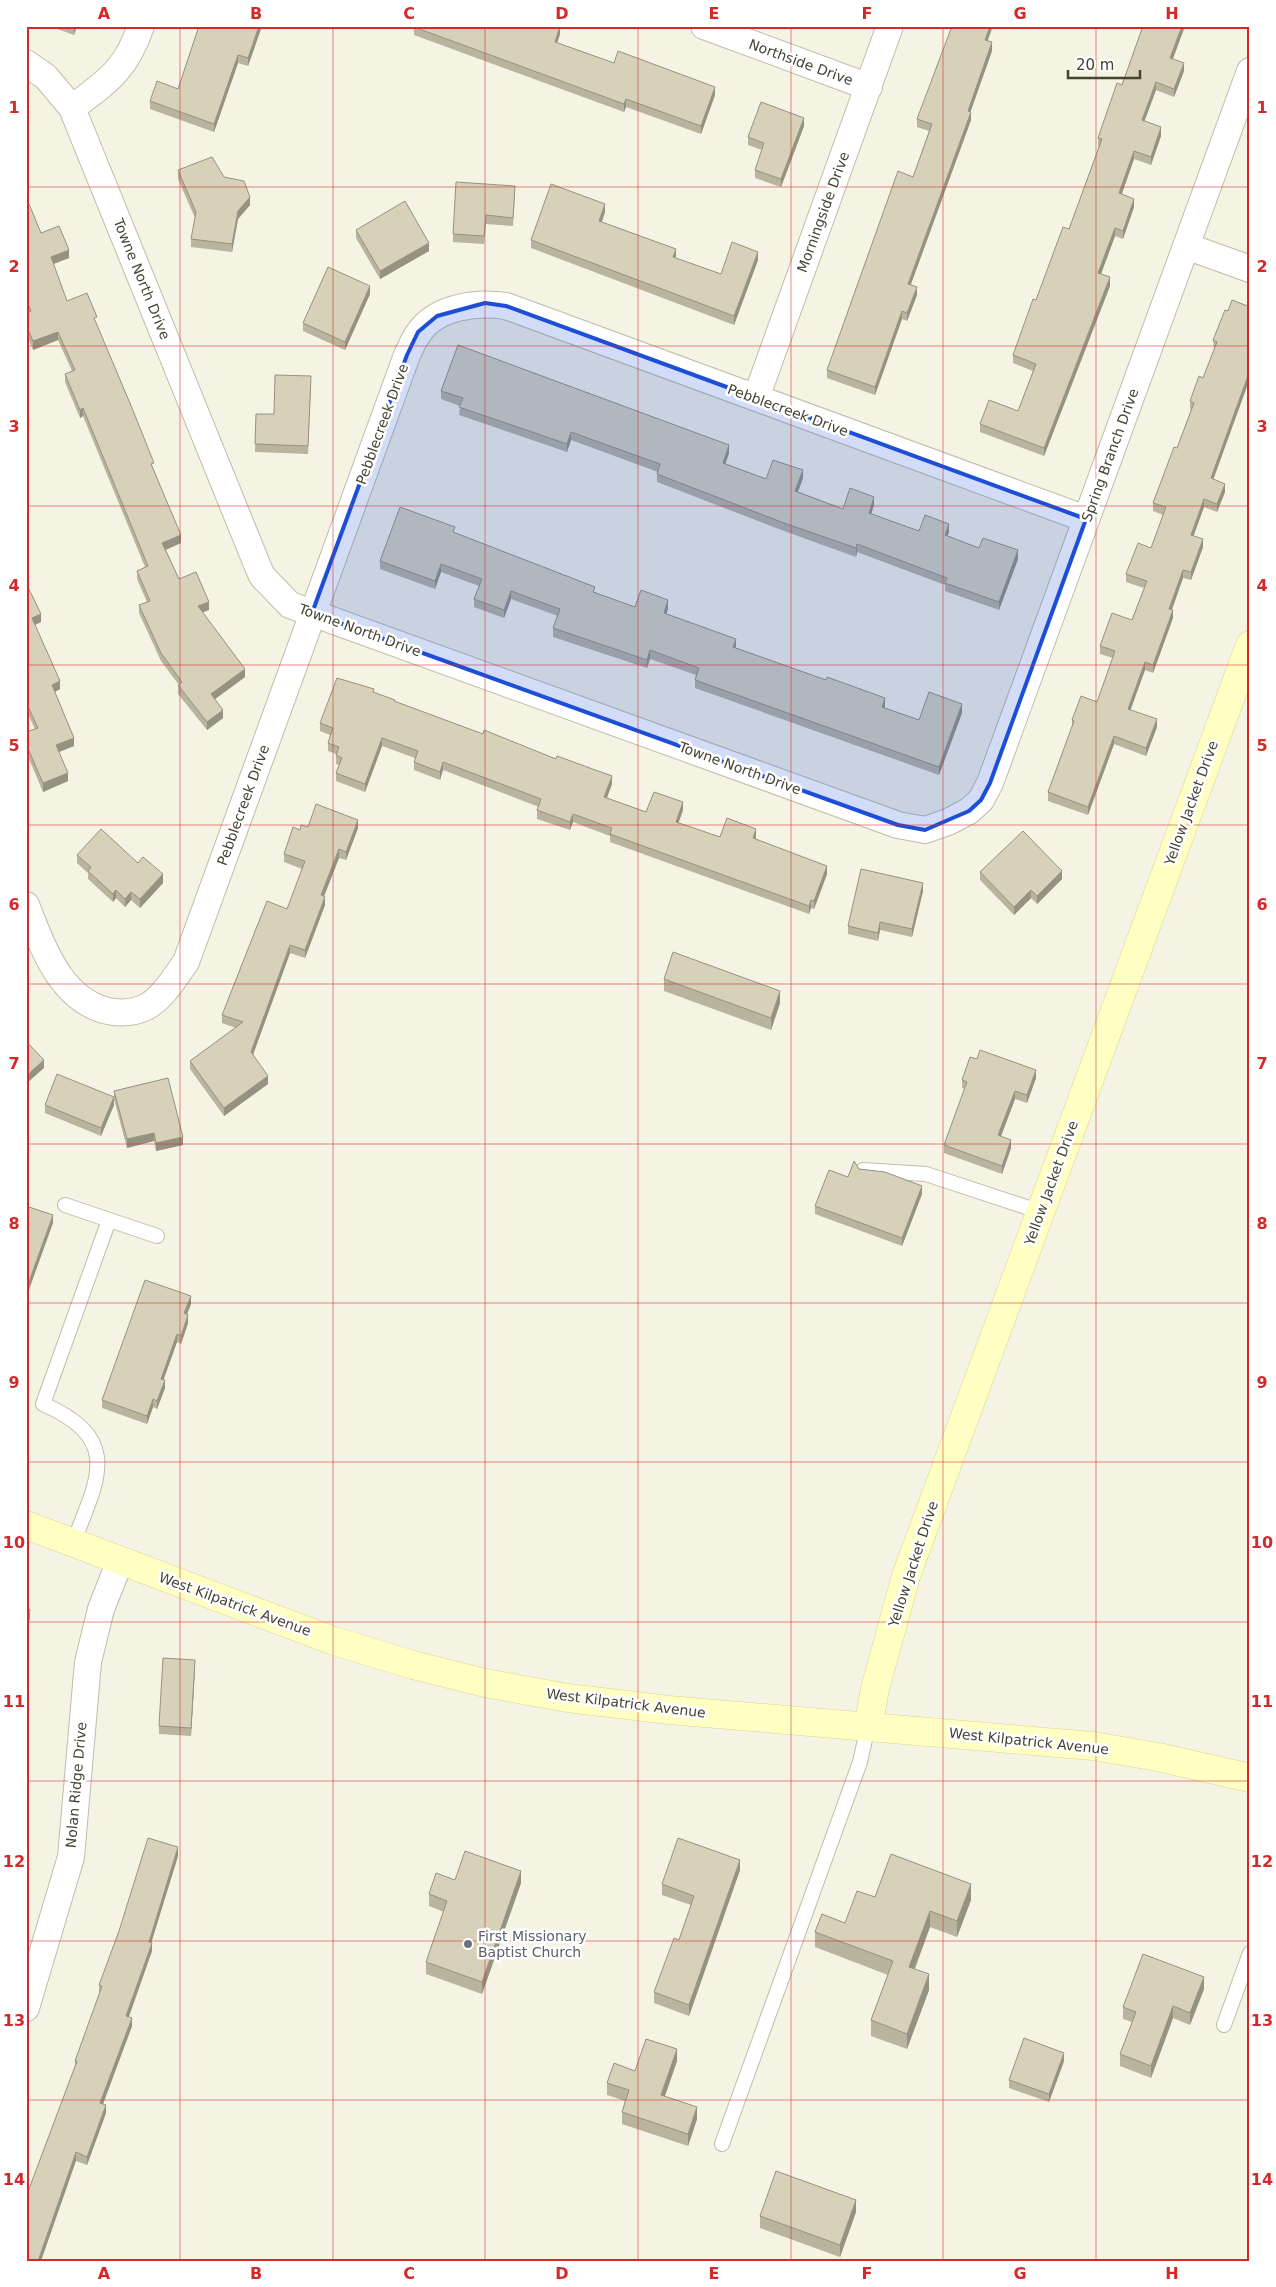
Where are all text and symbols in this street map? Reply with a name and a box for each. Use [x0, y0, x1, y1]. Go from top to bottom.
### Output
text: A [98, 4, 111, 23]
text: B [250, 4, 262, 23]
text: C [403, 4, 415, 23]
text: D [555, 4, 569, 23]
text: E [709, 4, 719, 23]
text: F [862, 4, 872, 23]
text: G [1013, 4, 1027, 23]
text: H [1165, 4, 1179, 23]
street label: Northside Drive [747, 36, 855, 88]
scale bar [1068, 48, 1141, 80]
text: 20 m [1076, 56, 1114, 74]
text: 1 [8, 98, 20, 117]
text: 1 [1256, 98, 1268, 117]
street label: Morningside Drive [794, 150, 852, 274]
street label: Towne North Drive [110, 215, 174, 342]
text: 2 [8, 257, 20, 276]
text: 2 [1256, 257, 1268, 276]
street label: Pebblecreek Drive [353, 362, 411, 486]
street label: Pebblecreek Drive [726, 381, 850, 439]
street label: Spring Branch Drive [1078, 386, 1142, 524]
text: 3 [8, 417, 20, 436]
text: 3 [1256, 417, 1268, 436]
text: 4 [8, 576, 20, 595]
text: 4 [1256, 576, 1268, 595]
street label: Towne North Drive [296, 600, 423, 660]
text: 5 [8, 736, 20, 755]
text: 5 [1256, 736, 1268, 755]
street label: Towne North Drive [676, 738, 803, 798]
street label: Yellow Jacket Drive [1161, 739, 1221, 868]
street label: Pebblecreek Drive [214, 743, 272, 867]
text: 6 [8, 895, 20, 914]
text: 6 [1256, 895, 1268, 914]
text: 7 [8, 1054, 20, 1073]
text: 7 [1256, 1054, 1268, 1073]
street label: Yellow Jacket Drive [1021, 1119, 1081, 1248]
text: 8 [8, 1214, 20, 1233]
text: 8 [1256, 1214, 1268, 1233]
text: 9 [8, 1373, 20, 1392]
text: 9 [1256, 1373, 1268, 1392]
street label: Yellow Jacket Drive [885, 1499, 941, 1630]
text: 10 [3, 1533, 25, 1552]
text: 10 [1251, 1533, 1273, 1552]
street label: West Kilpatrick Avenue [157, 1569, 313, 1639]
street label: West Kilpatrick Avenue [545, 1685, 707, 1721]
text: 11 [3, 1692, 25, 1711]
text: 11 [1251, 1692, 1273, 1711]
street label: Nolan Ridge Drive [63, 1721, 89, 1849]
street label: West Kilpatrick Avenue [948, 1725, 1110, 1757]
text: 12 [3, 1852, 25, 1871]
text: 12 [1251, 1852, 1273, 1871]
place label: First Missionary Baptist Church [478, 1928, 586, 1960]
marker: First Missionary Baptist Church [462, 1938, 474, 1950]
text: 13 [3, 2011, 25, 2030]
text: 13 [1251, 2011, 1273, 2030]
text: 14 [3, 2170, 25, 2189]
text: 14 [1251, 2170, 1273, 2189]
text: A [98, 2264, 111, 2283]
text: B [250, 2264, 262, 2283]
text: C [403, 2264, 415, 2283]
text: D [555, 2264, 569, 2283]
text: E [709, 2264, 719, 2283]
text: F [862, 2264, 872, 2283]
text: G [1013, 2264, 1027, 2283]
text: H [1165, 2264, 1179, 2283]

